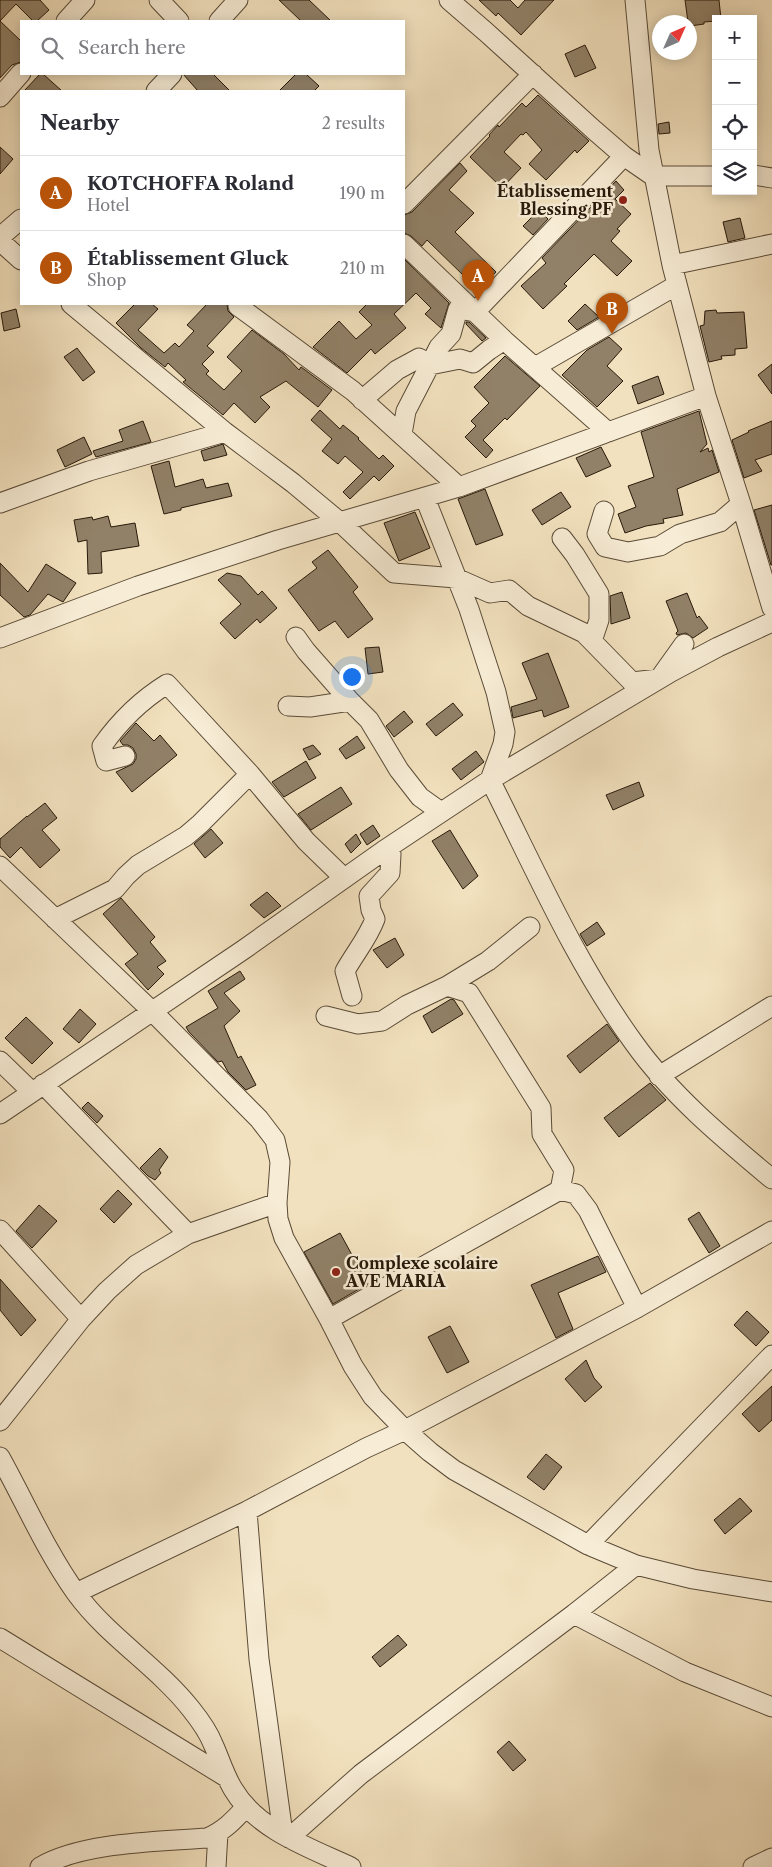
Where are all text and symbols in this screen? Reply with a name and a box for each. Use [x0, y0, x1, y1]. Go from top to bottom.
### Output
north arrow [652, 15, 697, 60]
map controls [712, 15, 757, 195]
button: + [712, 15, 757, 60]
search box [20, 20, 405, 75]
icon: search [38, 34, 66, 62]
text: Search here [78, 36, 186, 59]
button: − [712, 60, 757, 105]
button: locate [712, 105, 757, 150]
text: Nearby [40, 110, 119, 135]
text: 2 results [322, 113, 385, 133]
button: layers [712, 150, 757, 195]
text: KOTCHOFFA Roland [87, 172, 294, 195]
place label: Établissement Blessing PF [497, 181, 614, 219]
text: A [50, 183, 62, 203]
text: 190 m [340, 183, 385, 203]
marker: Établissement Blessing PF [617, 194, 629, 206]
text: Hotel [87, 195, 130, 215]
text: Établissement Gluck [87, 247, 288, 270]
text: B [50, 258, 62, 278]
text: 210 m [340, 258, 385, 278]
pin: A [462, 260, 494, 301]
text: Shop [87, 270, 126, 290]
pin: B [596, 293, 628, 334]
your location [339, 664, 365, 690]
place label: Complexe scolaire AVE MARIA [345, 1253, 498, 1291]
marker: Complexe scolaire AVE MARIA [330, 1266, 342, 1278]

